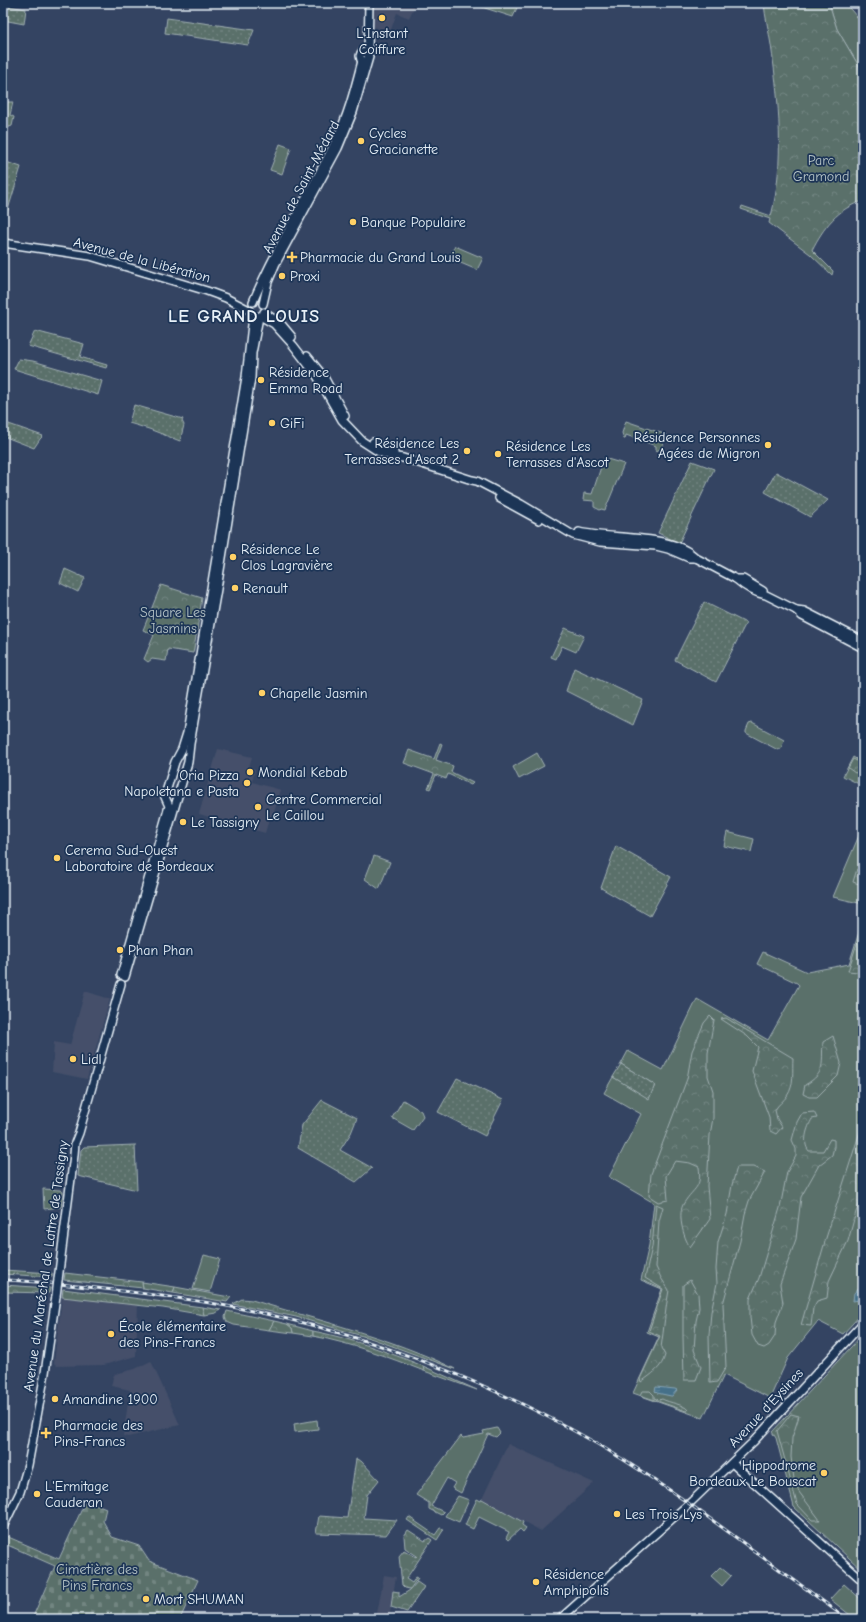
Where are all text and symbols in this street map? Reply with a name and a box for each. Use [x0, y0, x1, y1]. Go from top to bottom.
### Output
marker: L'Instant Coiffure [377, 13, 387, 23]
place label: L'Instant Coiffure [356, 25, 409, 58]
street label: Avenue de Saint-Médard [259, 118, 343, 256]
place label: Cycles Gracianette [369, 125, 438, 158]
marker: Cycles Gracianette [356, 136, 366, 146]
park label: Parc Gramond [793, 152, 849, 185]
place label: Banque Populaire [361, 214, 466, 231]
marker: Banque Populaire [348, 217, 358, 227]
street label: Avenue de la Libération [72, 234, 212, 286]
place label: Pharmacie du Grand Louis [300, 249, 461, 266]
marker: Pharmacie du Grand Louis [287, 252, 297, 262]
place label: Proxi [290, 268, 320, 285]
marker: Proxi [277, 271, 287, 281]
district label: LE GRAND LOUIS [168, 306, 320, 327]
place label: Résidence Emma Road [269, 364, 343, 397]
marker: Résidence Emma Road [256, 375, 266, 385]
place label: GiFi [280, 415, 304, 432]
marker: GiFi [267, 418, 277, 428]
place label: Résidence Personnes Agées de Migron [634, 429, 760, 462]
place label: Résidence Les Terrasses d'Ascot 2 [344, 435, 459, 468]
place label: Résidence Les Terrasses d'Ascot [506, 438, 610, 471]
marker: Résidence Personnes Agées de Migron [763, 440, 773, 450]
marker: Résidence Les Terrasses d'Ascot 2 [462, 446, 472, 456]
marker: Résidence Les Terrasses d'Ascot [493, 449, 503, 459]
place label: Résidence Le Clos Lagravière [241, 541, 333, 574]
marker: Résidence Le Clos Lagravière [228, 552, 238, 562]
place label: Renault [243, 580, 288, 597]
marker: Renault [230, 583, 240, 593]
park label: Square Les Jasmins [140, 604, 206, 637]
place label: Chapelle Jasmin [270, 685, 368, 702]
marker: Chapelle Jasmin [257, 688, 267, 698]
place label: Mondial Kebab [258, 764, 348, 781]
place label: Oria Pizza Napoletana e Pasta [124, 767, 239, 800]
marker: Mondial Kebab [245, 767, 255, 777]
marker: Oria Pizza Napoletana e Pasta [242, 778, 252, 788]
place label: Centre Commercial Le Caillou [266, 791, 382, 824]
marker: Centre Commercial Le Caillou [253, 802, 263, 812]
place label: Le Tassigny [191, 814, 260, 831]
marker: Le Tassigny [178, 817, 188, 827]
place label: Cerema Sud-Ouest Laboratoire de Bordeaux [65, 842, 214, 875]
marker: Cerema Sud-Ouest Laboratoire de Bordeaux [52, 853, 62, 863]
place label: Phan Phan [128, 942, 193, 959]
marker: Phan Phan [115, 945, 125, 955]
place label: Lidl [81, 1051, 102, 1068]
marker: Lidl [68, 1054, 78, 1064]
street label: Avenue du Maréchal de Lattre de Tassigny [20, 1139, 72, 1393]
place label: École élémentaire des Pins-Francs [119, 1318, 226, 1351]
marker: École élémentaire des Pins-Francs [106, 1329, 116, 1339]
street label: Avenue d'Eysines [725, 1365, 807, 1451]
place label: Amandine 1900 [63, 1391, 158, 1408]
marker: Amandine 1900 [50, 1394, 60, 1404]
place label: Pharmacie des Pins-Francs [54, 1417, 143, 1450]
marker: Pharmacie des Pins-Francs [41, 1428, 51, 1438]
place label: Hippodrome Bordeaux Le Bouscat [689, 1457, 817, 1490]
marker: Hippodrome Bordeaux Le Bouscat [819, 1468, 829, 1478]
place label: L'Ermitage Cauderan [45, 1478, 109, 1511]
marker: L'Ermitage Cauderan [32, 1489, 42, 1499]
place label: Les Trois Lys [625, 1506, 702, 1523]
marker: Les Trois Lys [612, 1509, 622, 1519]
park label: Cimetière des Pins Francs [56, 1561, 138, 1594]
place label: Résidence Amphipolis [544, 1566, 609, 1599]
marker: Résidence Amphipolis [531, 1577, 541, 1587]
place label: Mort SHUMAN [154, 1591, 244, 1608]
marker: Mort SHUMAN [141, 1594, 151, 1604]

